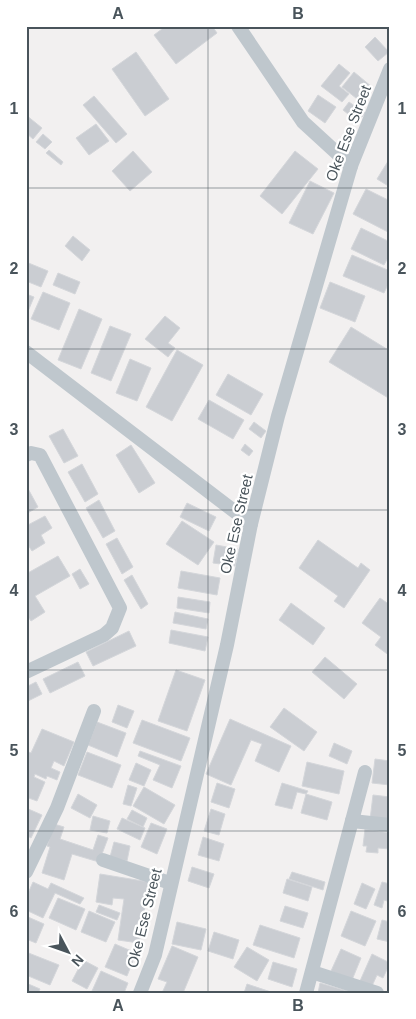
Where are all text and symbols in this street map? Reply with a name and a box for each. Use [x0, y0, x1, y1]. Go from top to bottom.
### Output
text: A [112, 5, 124, 22]
text: B [292, 5, 304, 22]
street label: Oke Ese Street [322, 82, 374, 184]
text: 1 [10, 100, 19, 117]
text: 1 [398, 100, 407, 117]
text: 2 [10, 260, 19, 277]
text: 2 [398, 260, 407, 277]
text: 3 [10, 421, 19, 438]
text: 3 [398, 421, 407, 438]
street label: Oke Ese Street [216, 472, 256, 575]
text: 4 [10, 582, 19, 599]
text: 4 [398, 582, 407, 599]
text: 5 [10, 742, 19, 759]
text: 5 [398, 742, 407, 759]
street label: Oke Ese Street [123, 866, 165, 969]
text: 6 [10, 903, 19, 920]
text: 6 [398, 903, 407, 920]
north arrow [42, 926, 92, 976]
text: N [68, 951, 87, 970]
text: A [112, 997, 124, 1014]
text: B [292, 997, 304, 1014]

